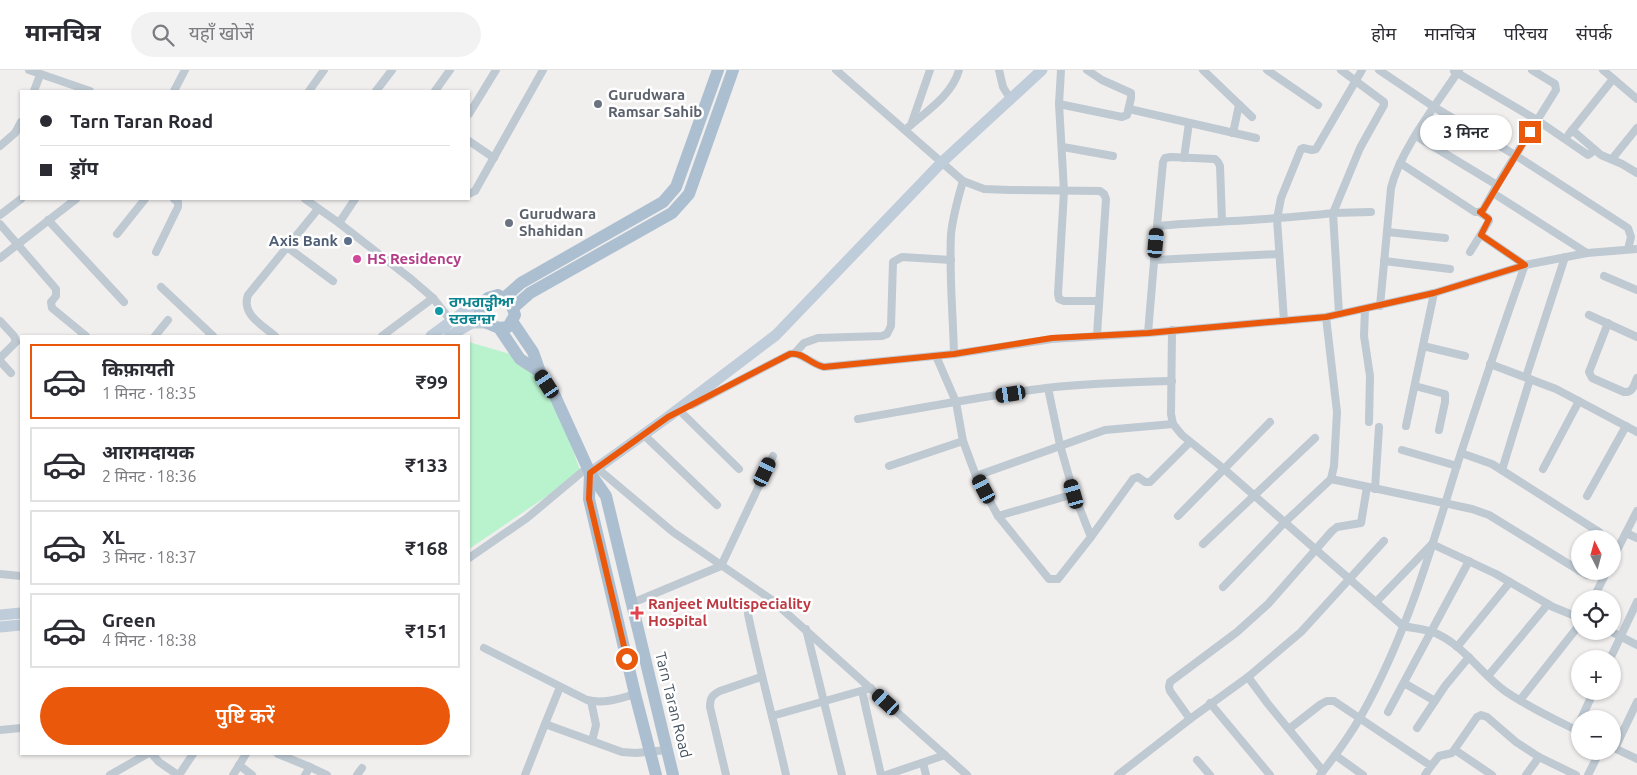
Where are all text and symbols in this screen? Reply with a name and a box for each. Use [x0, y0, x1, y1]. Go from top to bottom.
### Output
search box [131, 12, 481, 57]
text: मानचित्र [25, 19, 101, 46]
icon: search [149, 21, 177, 49]
text: यहाँ खोजें [189, 22, 254, 44]
text: होम [1371, 23, 1396, 43]
text: मानचित्र [1424, 23, 1476, 43]
text: परिचय [1504, 23, 1548, 43]
text: संपर्क [1576, 23, 1612, 43]
place label: Gurudwara Ramsar Sahib [608, 86, 702, 120]
marker: Gurudwara Ramsar Sahib [592, 98, 604, 110]
text: Tarn Taran Road [70, 110, 213, 132]
callout: 3 मिनट [1420, 114, 1512, 150]
route end [1519, 121, 1541, 143]
text: 3 मिनट [1443, 123, 1489, 141]
text: ड्रॉप [70, 157, 98, 179]
place label: Gurudwara Shahidan [519, 205, 596, 239]
marker: Gurudwara Shahidan [503, 217, 515, 229]
car [1147, 227, 1164, 259]
place label: Axis Bank [269, 232, 339, 249]
marker: Axis Bank [342, 235, 354, 247]
place label: HS Residency [367, 250, 461, 267]
marker: HS Residency [351, 253, 363, 265]
place label: ਰਾਮਗੜ੍ਹੀਆ ਦਰਵਾਜ਼ਾ [448, 293, 515, 327]
marker: ਰਾਮਗੜ੍ਹੀਆ ਦਰਵਾਜ਼ਾ [433, 305, 445, 317]
text: किफ़ायती [102, 358, 174, 380]
icon: car [42, 359, 87, 404]
car [532, 367, 561, 401]
text: ₹99 [416, 371, 448, 393]
text: 1 मिनट · 18:35 [102, 384, 197, 402]
car [995, 384, 1026, 404]
text: आरामदायक [102, 441, 194, 463]
icon: car [42, 442, 87, 487]
text: ₹133 [405, 454, 448, 476]
car [751, 455, 778, 489]
text: 2 मिनट · 18:36 [102, 467, 197, 485]
car [970, 472, 997, 506]
car [1062, 478, 1085, 510]
icon: car [42, 525, 87, 570]
text: XL [102, 526, 125, 548]
north arrow [1571, 530, 1621, 580]
map controls [1571, 530, 1621, 760]
text: ₹168 [405, 537, 448, 559]
text: 3 मिनट · 18:37 [102, 548, 197, 566]
button: locate [1571, 590, 1621, 640]
place label: Ranjeet Multispeciality Hospital [648, 595, 811, 629]
marker: Ranjeet Multispeciality Hospital [630, 606, 644, 620]
icon: car [42, 608, 87, 653]
text: Green [102, 609, 156, 631]
text: ₹151 [405, 620, 448, 642]
text: 4 मिनट · 18:38 [102, 631, 197, 649]
route start [616, 648, 638, 670]
street label: Tarn Taran Road [652, 650, 695, 760]
button: + [1571, 650, 1621, 700]
car [869, 686, 902, 718]
button: पुष्टि करें [40, 687, 450, 745]
button: − [1571, 710, 1621, 760]

